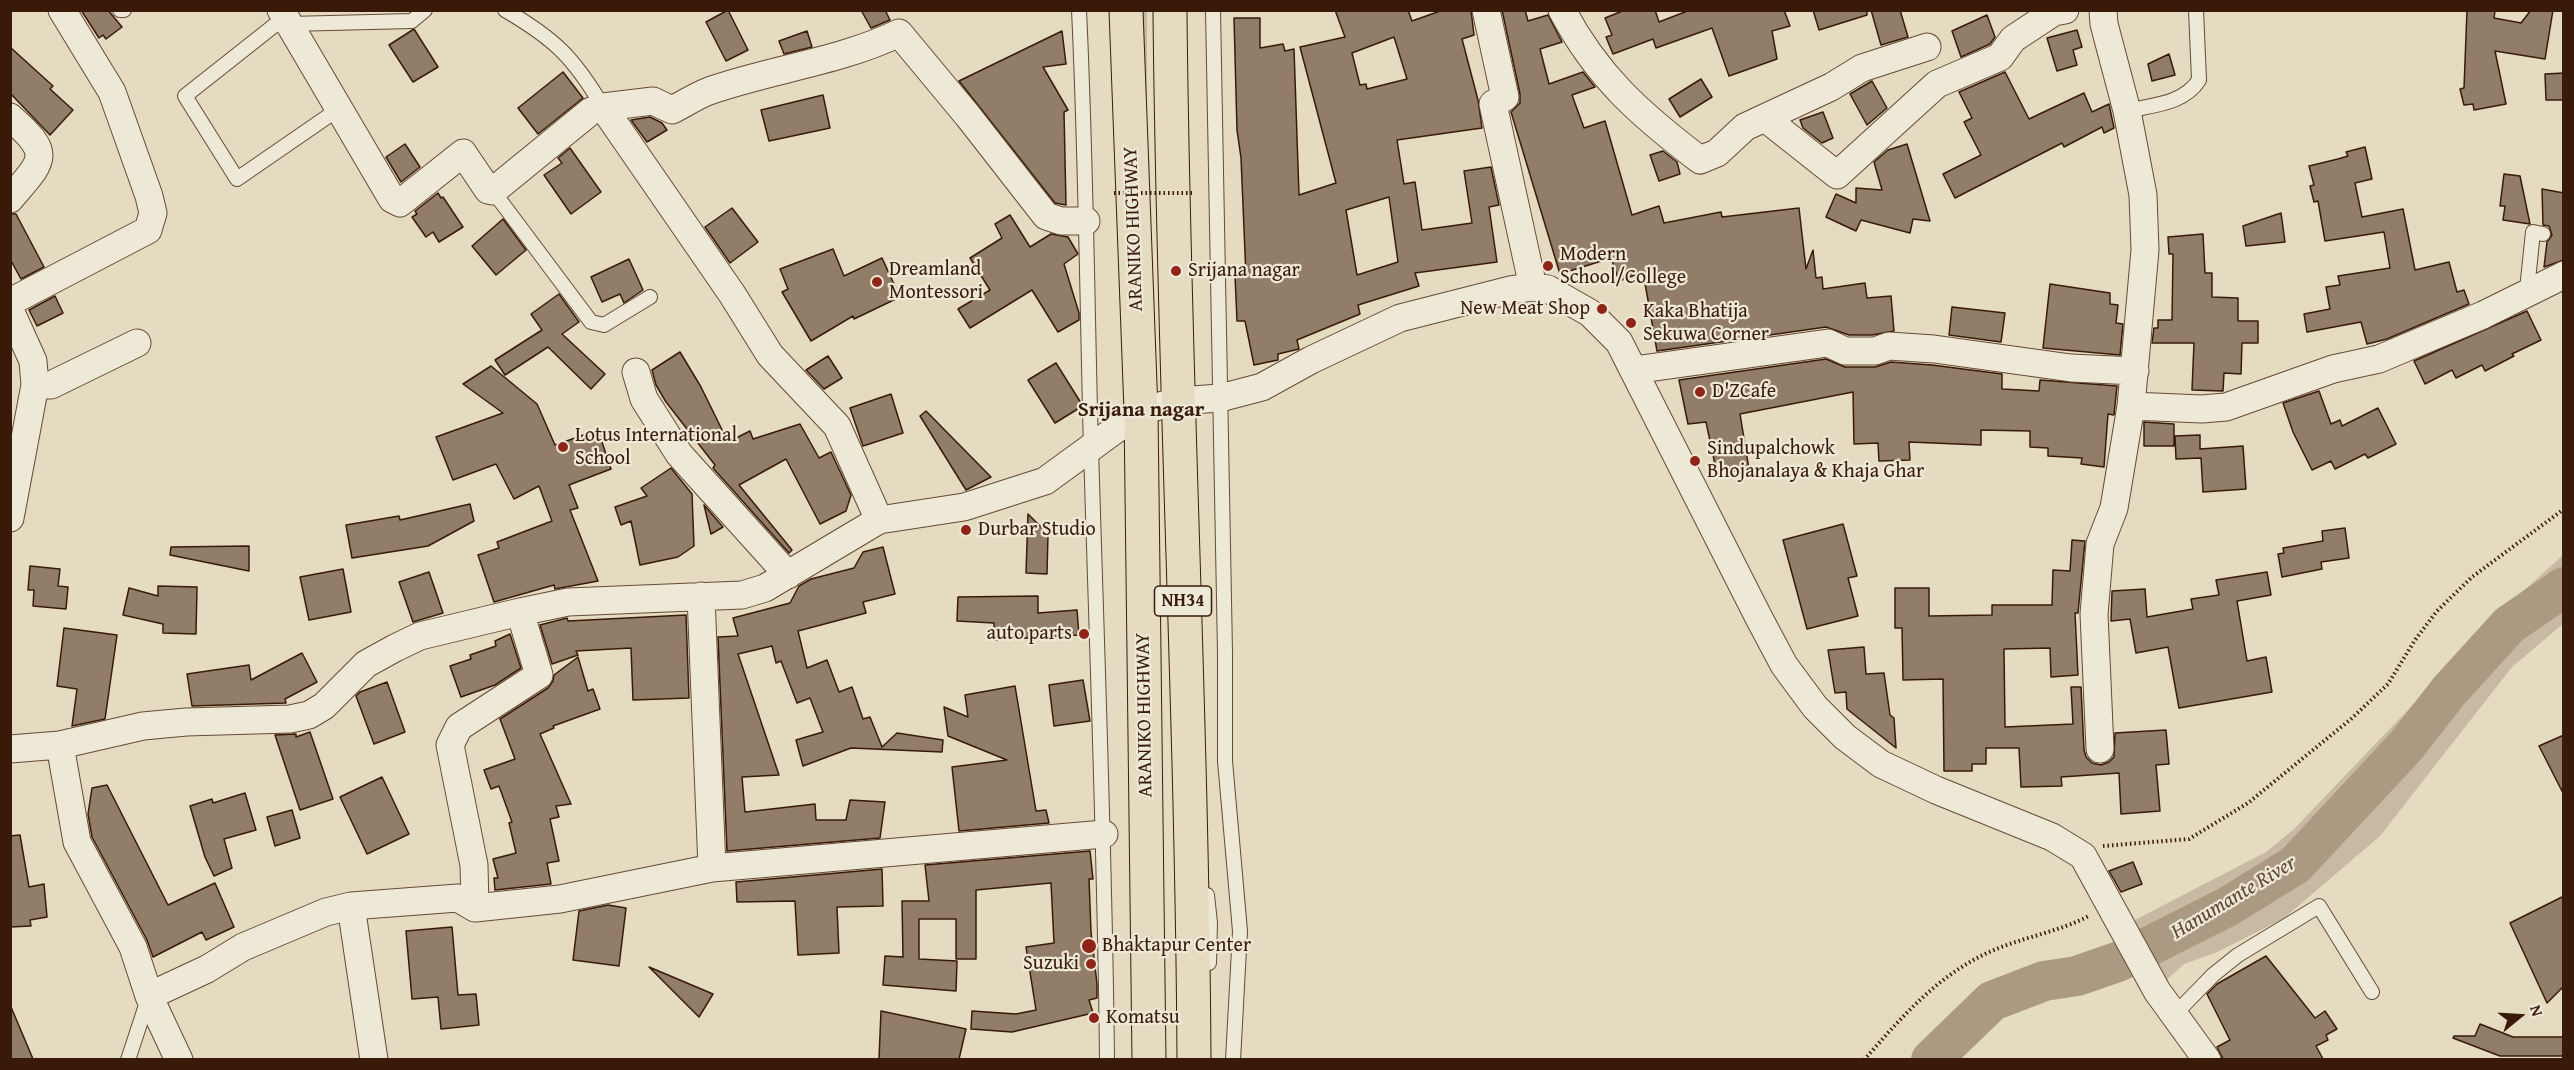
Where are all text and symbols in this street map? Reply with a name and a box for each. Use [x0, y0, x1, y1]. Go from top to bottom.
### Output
street label: ARANIKO HIGHWAY [1119, 146, 1149, 312]
place label: Modern School/College [1560, 243, 1686, 290]
place label: Dreamland Montessori [889, 258, 983, 305]
place label: Srijana nagar [1188, 259, 1300, 283]
marker: Modern School/College [1541, 259, 1555, 273]
marker: Srijana nagar [1169, 264, 1183, 278]
marker: Dreamland Montessori [870, 275, 884, 289]
place label: New Meat Shop [1460, 297, 1590, 321]
place label: Kaka Bhatija Sekuwa Corner [1643, 300, 1769, 347]
marker: New Meat Shop [1595, 302, 1609, 316]
marker: Kaka Bhatija Sekuwa Corner [1624, 316, 1638, 330]
place label: D'ZCafe [1712, 380, 1776, 404]
marker: D'ZCafe [1693, 385, 1707, 399]
district label: Srijana nagar [1078, 398, 1204, 424]
place label: Lotus International School [575, 424, 737, 471]
place label: Sindupalchowk Bhojanalaya & Khaja Ghar [1707, 437, 1924, 484]
marker: Lotus International School [556, 440, 570, 454]
marker: Sindupalchowk Bhojanalaya & Khaja Ghar [1688, 454, 1702, 468]
place label: Durbar Studio [978, 518, 1096, 542]
marker: Durbar Studio [959, 523, 973, 537]
road number: NH34 [1154, 586, 1212, 616]
place label: auto parts [987, 622, 1072, 646]
marker: auto parts [1077, 627, 1091, 641]
street label: ARANIKO HIGHWAY [1132, 632, 1158, 798]
water label: Hanumante River [2167, 851, 2301, 945]
place label: Bhaktapur Center [1102, 934, 1251, 958]
marker: Bhaktapur Center [1080, 937, 1098, 955]
place label: Suzuki [1023, 952, 1079, 976]
marker: Suzuki [1084, 957, 1098, 971]
north arrow [2490, 986, 2550, 1046]
text: N [2524, 1002, 2550, 1019]
place label: Komatsu [1106, 1006, 1180, 1030]
marker: Komatsu [1087, 1011, 1101, 1025]

